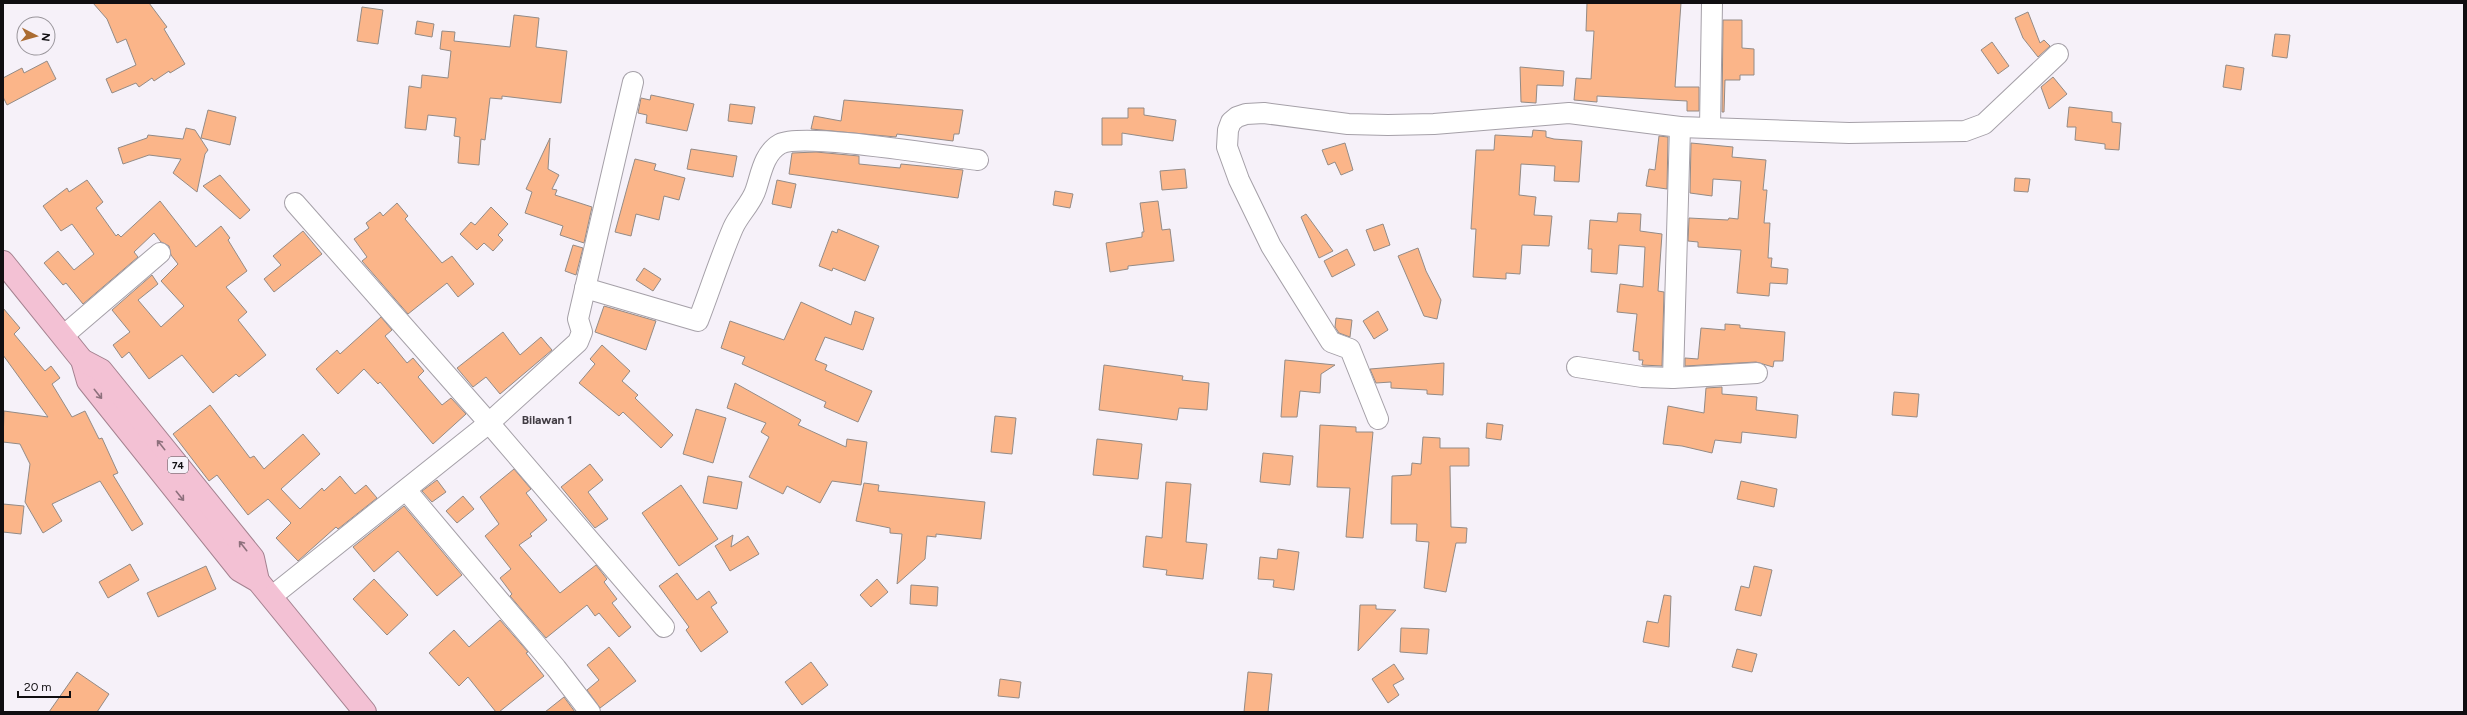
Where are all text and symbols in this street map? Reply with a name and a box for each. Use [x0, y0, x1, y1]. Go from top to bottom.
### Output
north arrow [16, 16, 56, 56]
text: N [39, 32, 52, 42]
one-way arrow [94, 389, 103, 400]
district label: Bilawan 1 [522, 413, 572, 427]
one-way arrow [157, 439, 166, 450]
road number: 74 [168, 457, 188, 473]
one-way arrow [175, 490, 184, 501]
one-way arrow [239, 540, 247, 551]
scale bar [18, 673, 70, 699]
text: 20 m [24, 680, 52, 694]

